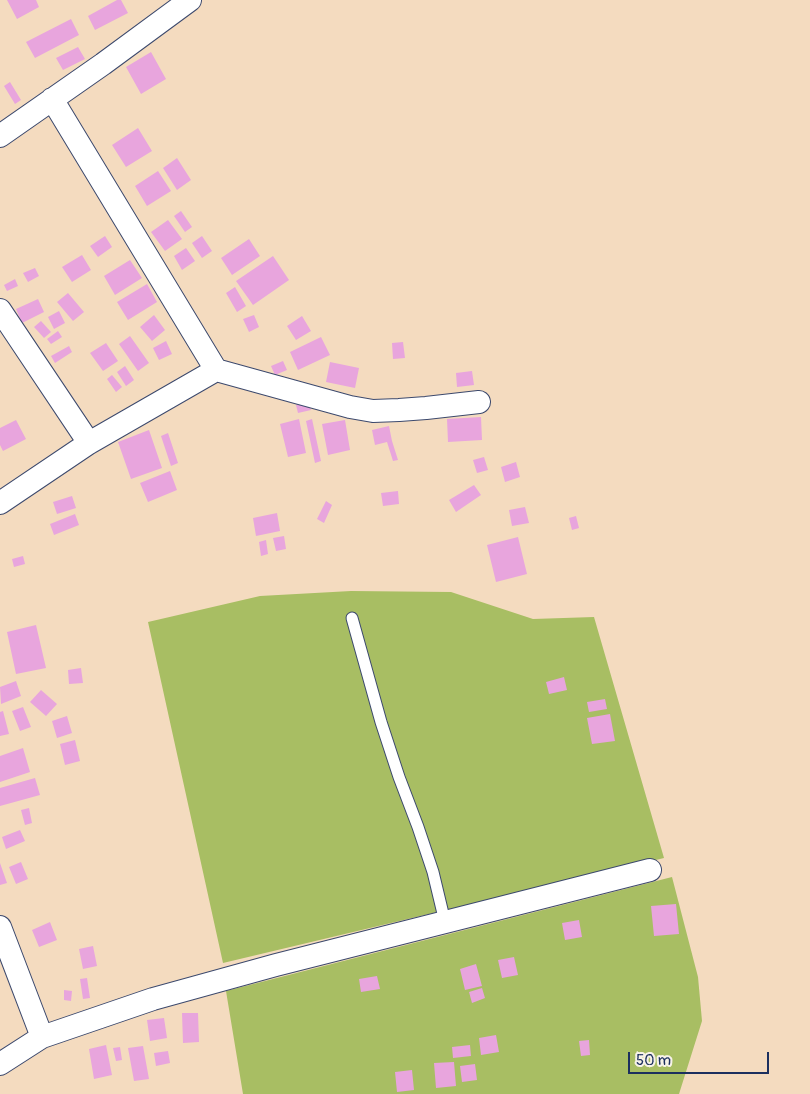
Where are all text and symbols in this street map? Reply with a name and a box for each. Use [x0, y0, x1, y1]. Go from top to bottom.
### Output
scale bar [630, 1042, 771, 1074]
text: 50 m [636, 1051, 671, 1070]

